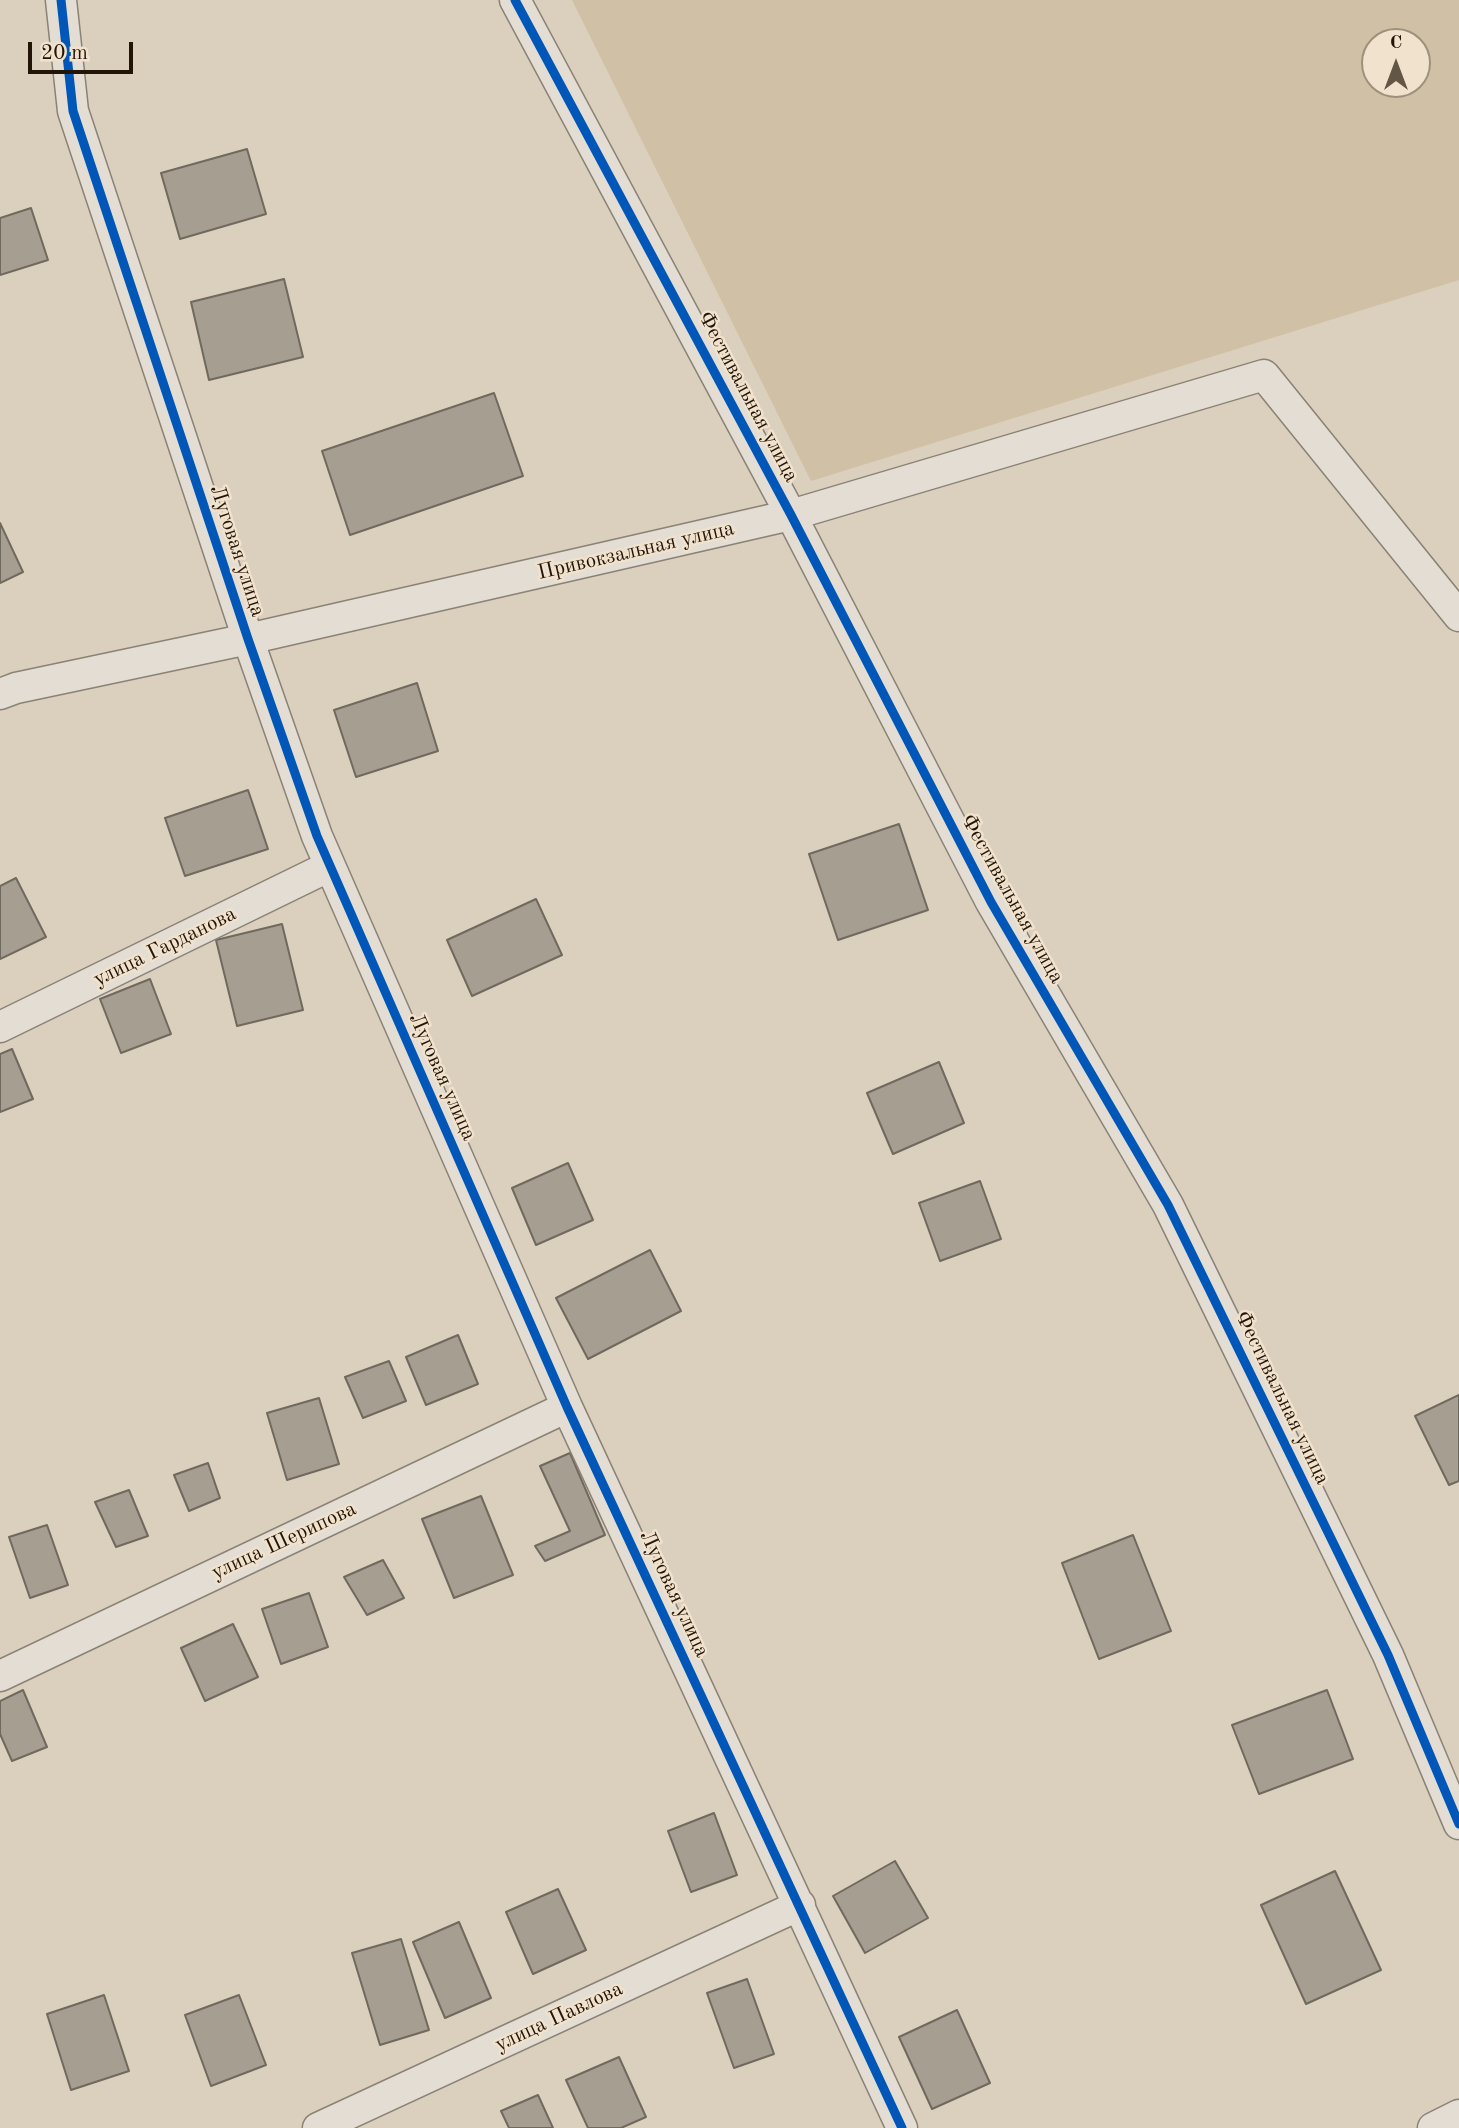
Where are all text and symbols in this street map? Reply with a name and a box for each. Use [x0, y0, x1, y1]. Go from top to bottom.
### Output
scale bar [32, 28, 136, 72]
north arrow [1361, 28, 1431, 98]
text: С [1390, 34, 1402, 53]
text: 20 m [41, 43, 88, 64]
street label: Фестивальная улица [692, 307, 804, 487]
street label: Луговая улица [204, 482, 270, 620]
street label: Привокзальная улица [535, 516, 737, 586]
street label: Фестивальная улица [955, 810, 1069, 988]
street label: улица Гарданова [89, 902, 241, 992]
street label: Луговая улица [403, 1009, 481, 1145]
street label: Фестивальная улица [1229, 1307, 1335, 1489]
street label: улица Шерипова [208, 1496, 360, 1586]
street label: Луговая улица [634, 1527, 714, 1661]
street label: улица Павлова [491, 1976, 627, 2058]

